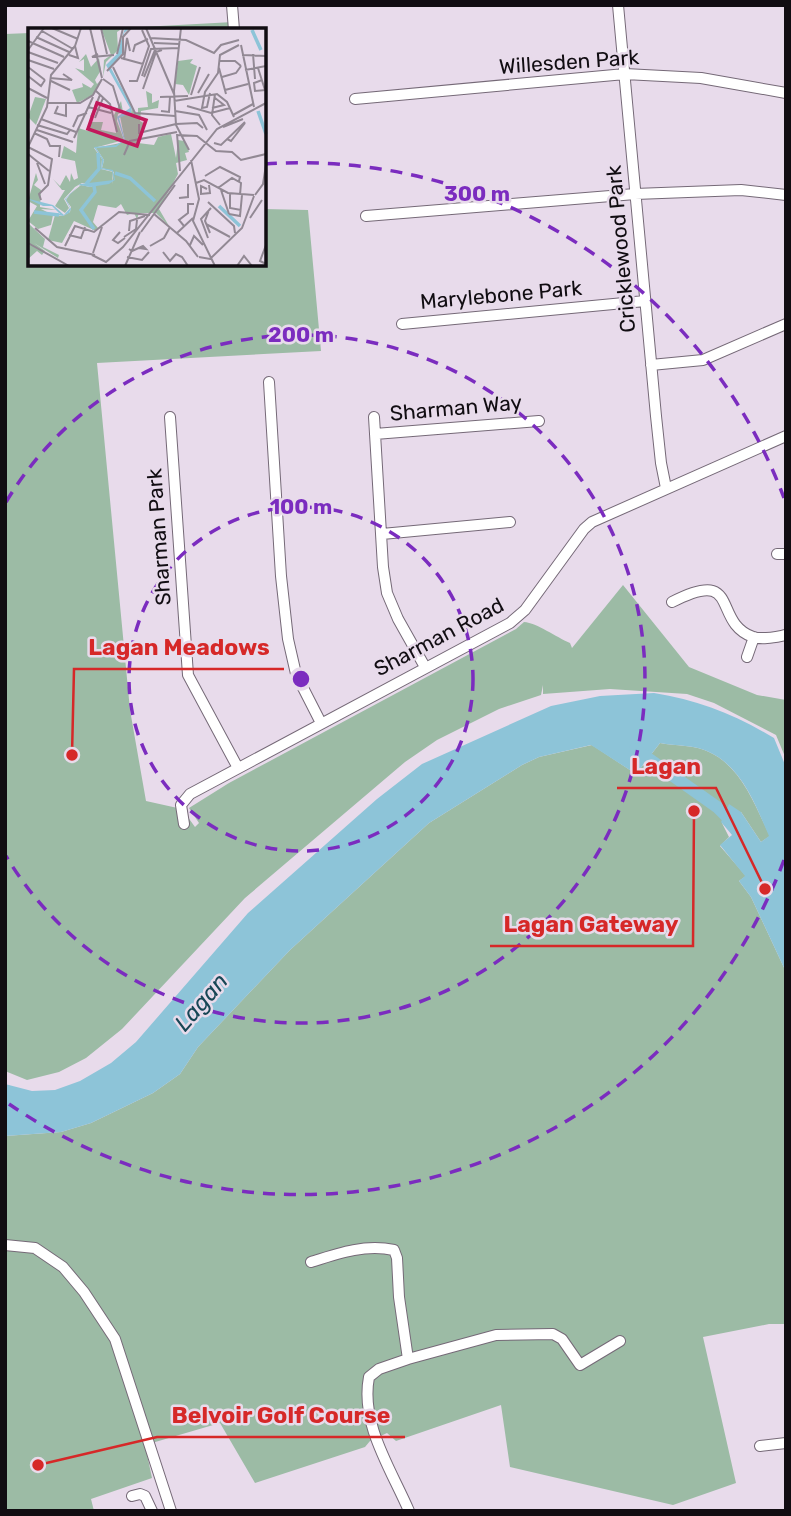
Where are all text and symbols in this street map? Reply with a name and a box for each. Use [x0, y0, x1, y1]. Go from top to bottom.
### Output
inset map [28, 28, 266, 266]
street label: Willesden Park [498, 44, 640, 79]
street label: Cricklewood Park [601, 164, 640, 334]
text: 300 m [444, 181, 510, 206]
street label: Marylebone Park [419, 275, 583, 314]
text: 200 m [268, 322, 334, 347]
street label: Sharman Way [389, 389, 523, 426]
street label: Sharman Park [141, 468, 176, 606]
text: 100 m [270, 494, 332, 519]
street label: Sharman Road [370, 592, 508, 681]
callout: Lagan Meadows [74, 625, 284, 669]
text: Lagan Meadows [88, 633, 270, 661]
centre of rings [289, 667, 313, 691]
callout: Lagan [617, 744, 716, 788]
text: Lagan [631, 752, 701, 780]
callout: Lagan Gateway [490, 902, 693, 946]
text: Lagan Gateway [504, 910, 679, 938]
water label: Lagan [168, 967, 234, 1037]
callout: Belvoir Golf Course [157, 1393, 405, 1437]
text: Belvoir Golf Course [172, 1401, 390, 1429]

